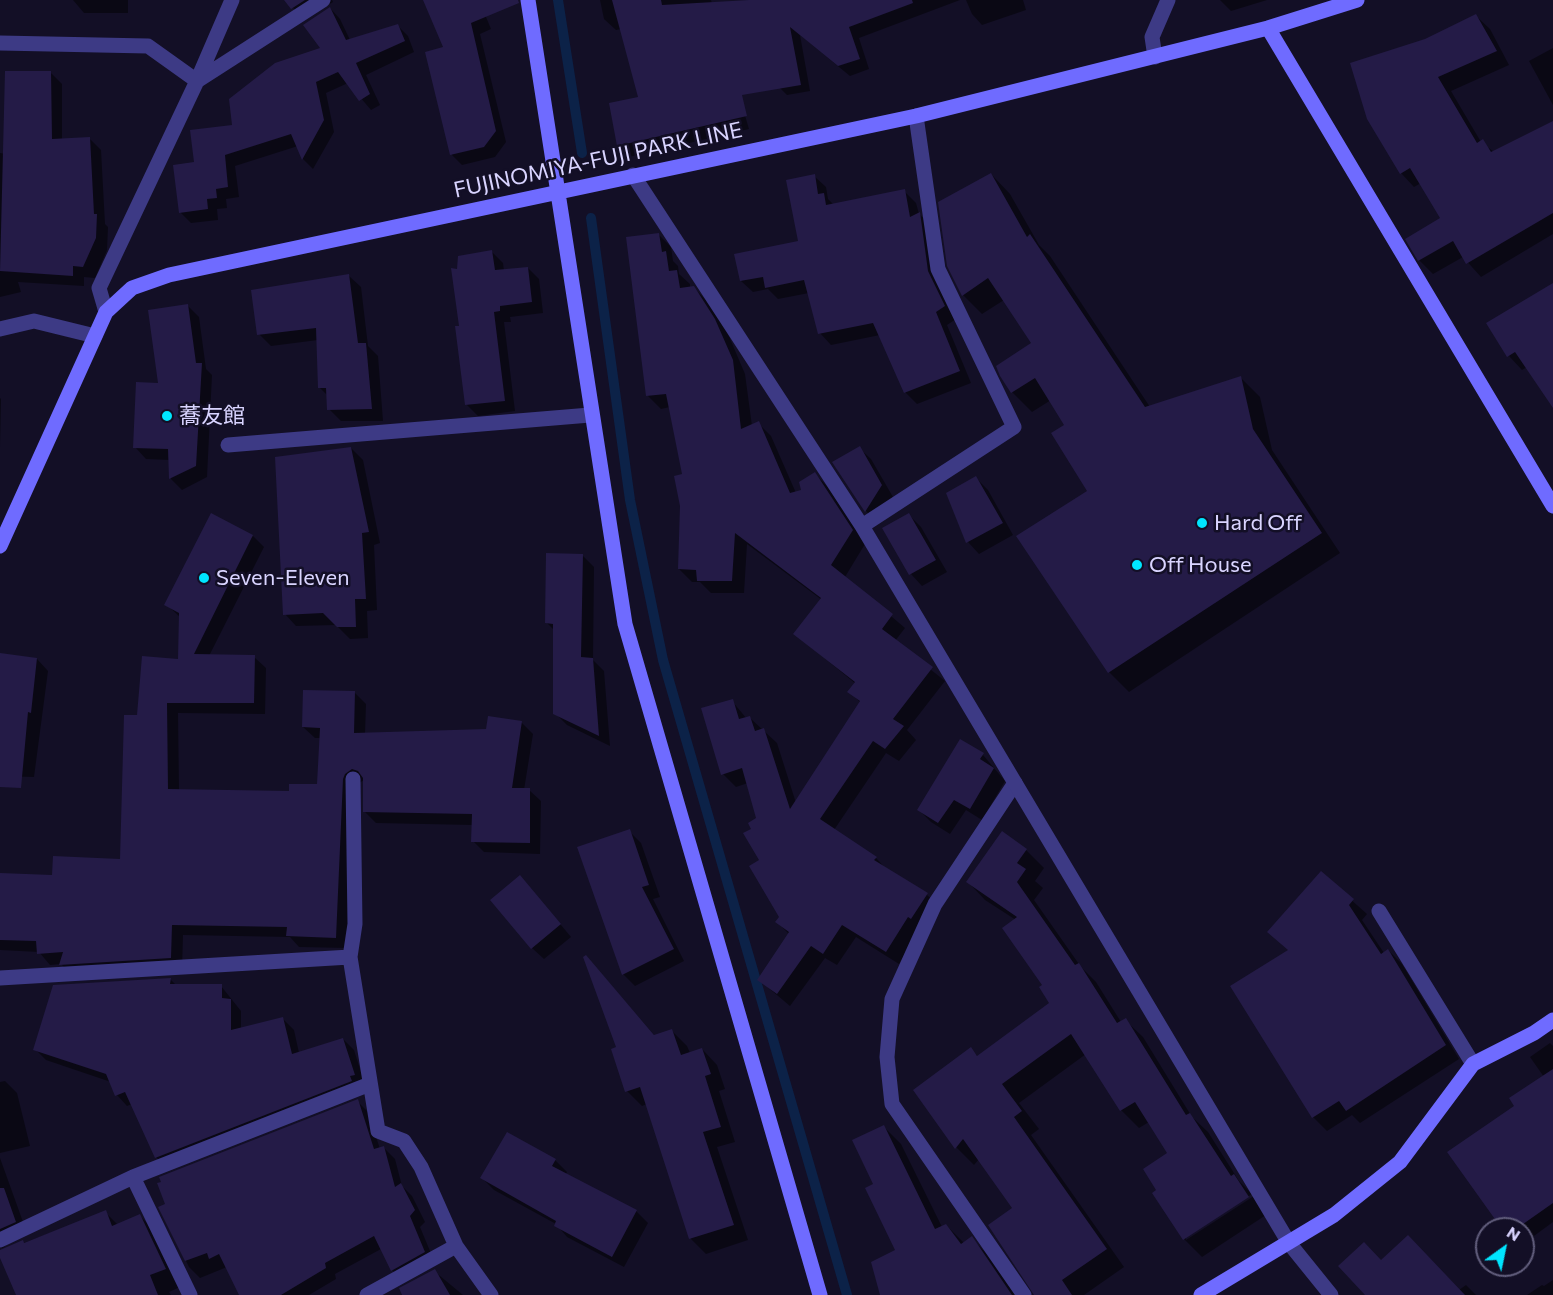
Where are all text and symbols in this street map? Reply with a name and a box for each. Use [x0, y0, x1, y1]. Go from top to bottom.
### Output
street label: FUJINOMIYA-FUJI PARK LINE [451, 116, 745, 204]
place label: 蕎友館 [179, 403, 245, 429]
marker: 蕎友館 [160, 409, 174, 423]
place label: Hard Off [1214, 510, 1302, 536]
marker: Hard Off [1195, 516, 1209, 530]
place label: Off House [1149, 552, 1252, 578]
marker: Off House [1130, 558, 1144, 572]
place label: Seven-Eleven [216, 565, 350, 591]
marker: Seven-Eleven [197, 571, 211, 585]
north arrow [1475, 1217, 1535, 1277]
text: N [1504, 1222, 1524, 1244]

